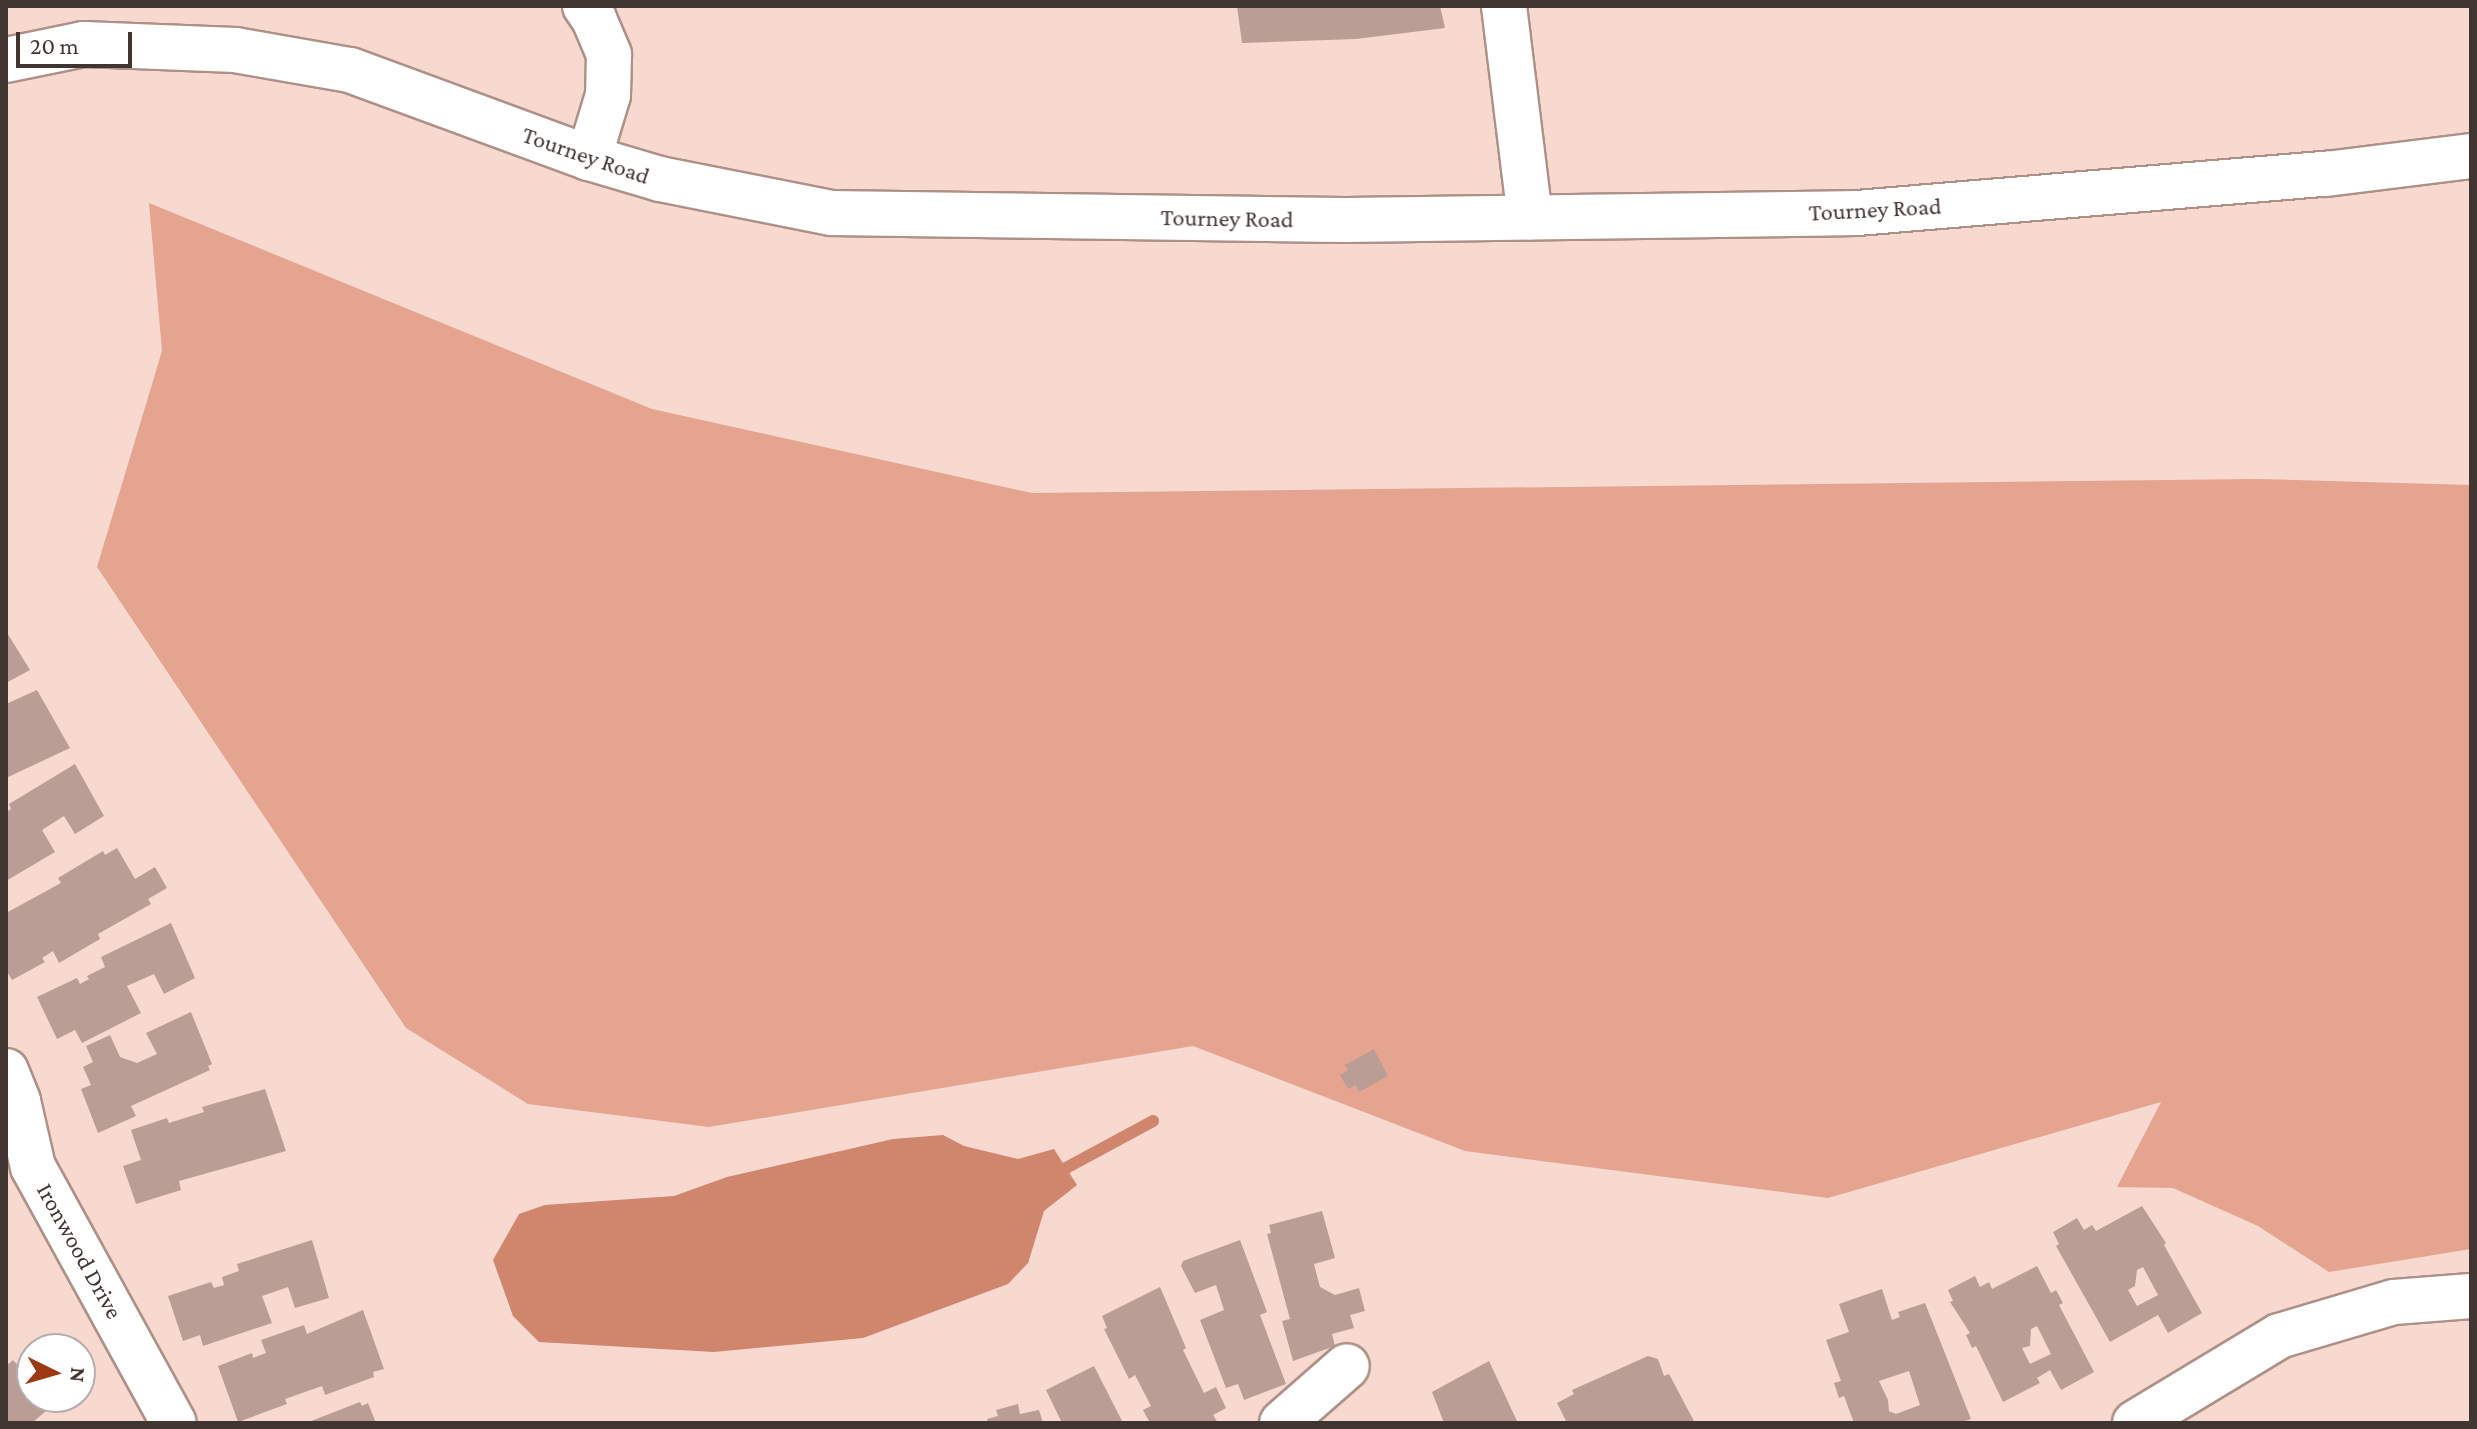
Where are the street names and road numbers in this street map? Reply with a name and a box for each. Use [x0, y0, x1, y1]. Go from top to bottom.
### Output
street label: Tourney Road [518, 120, 654, 190]
street label: Tourney Road [1808, 191, 1942, 227]
street label: Tourney Road [1160, 202, 1294, 234]
street label: Ironwood Drive [31, 1178, 129, 1324]

